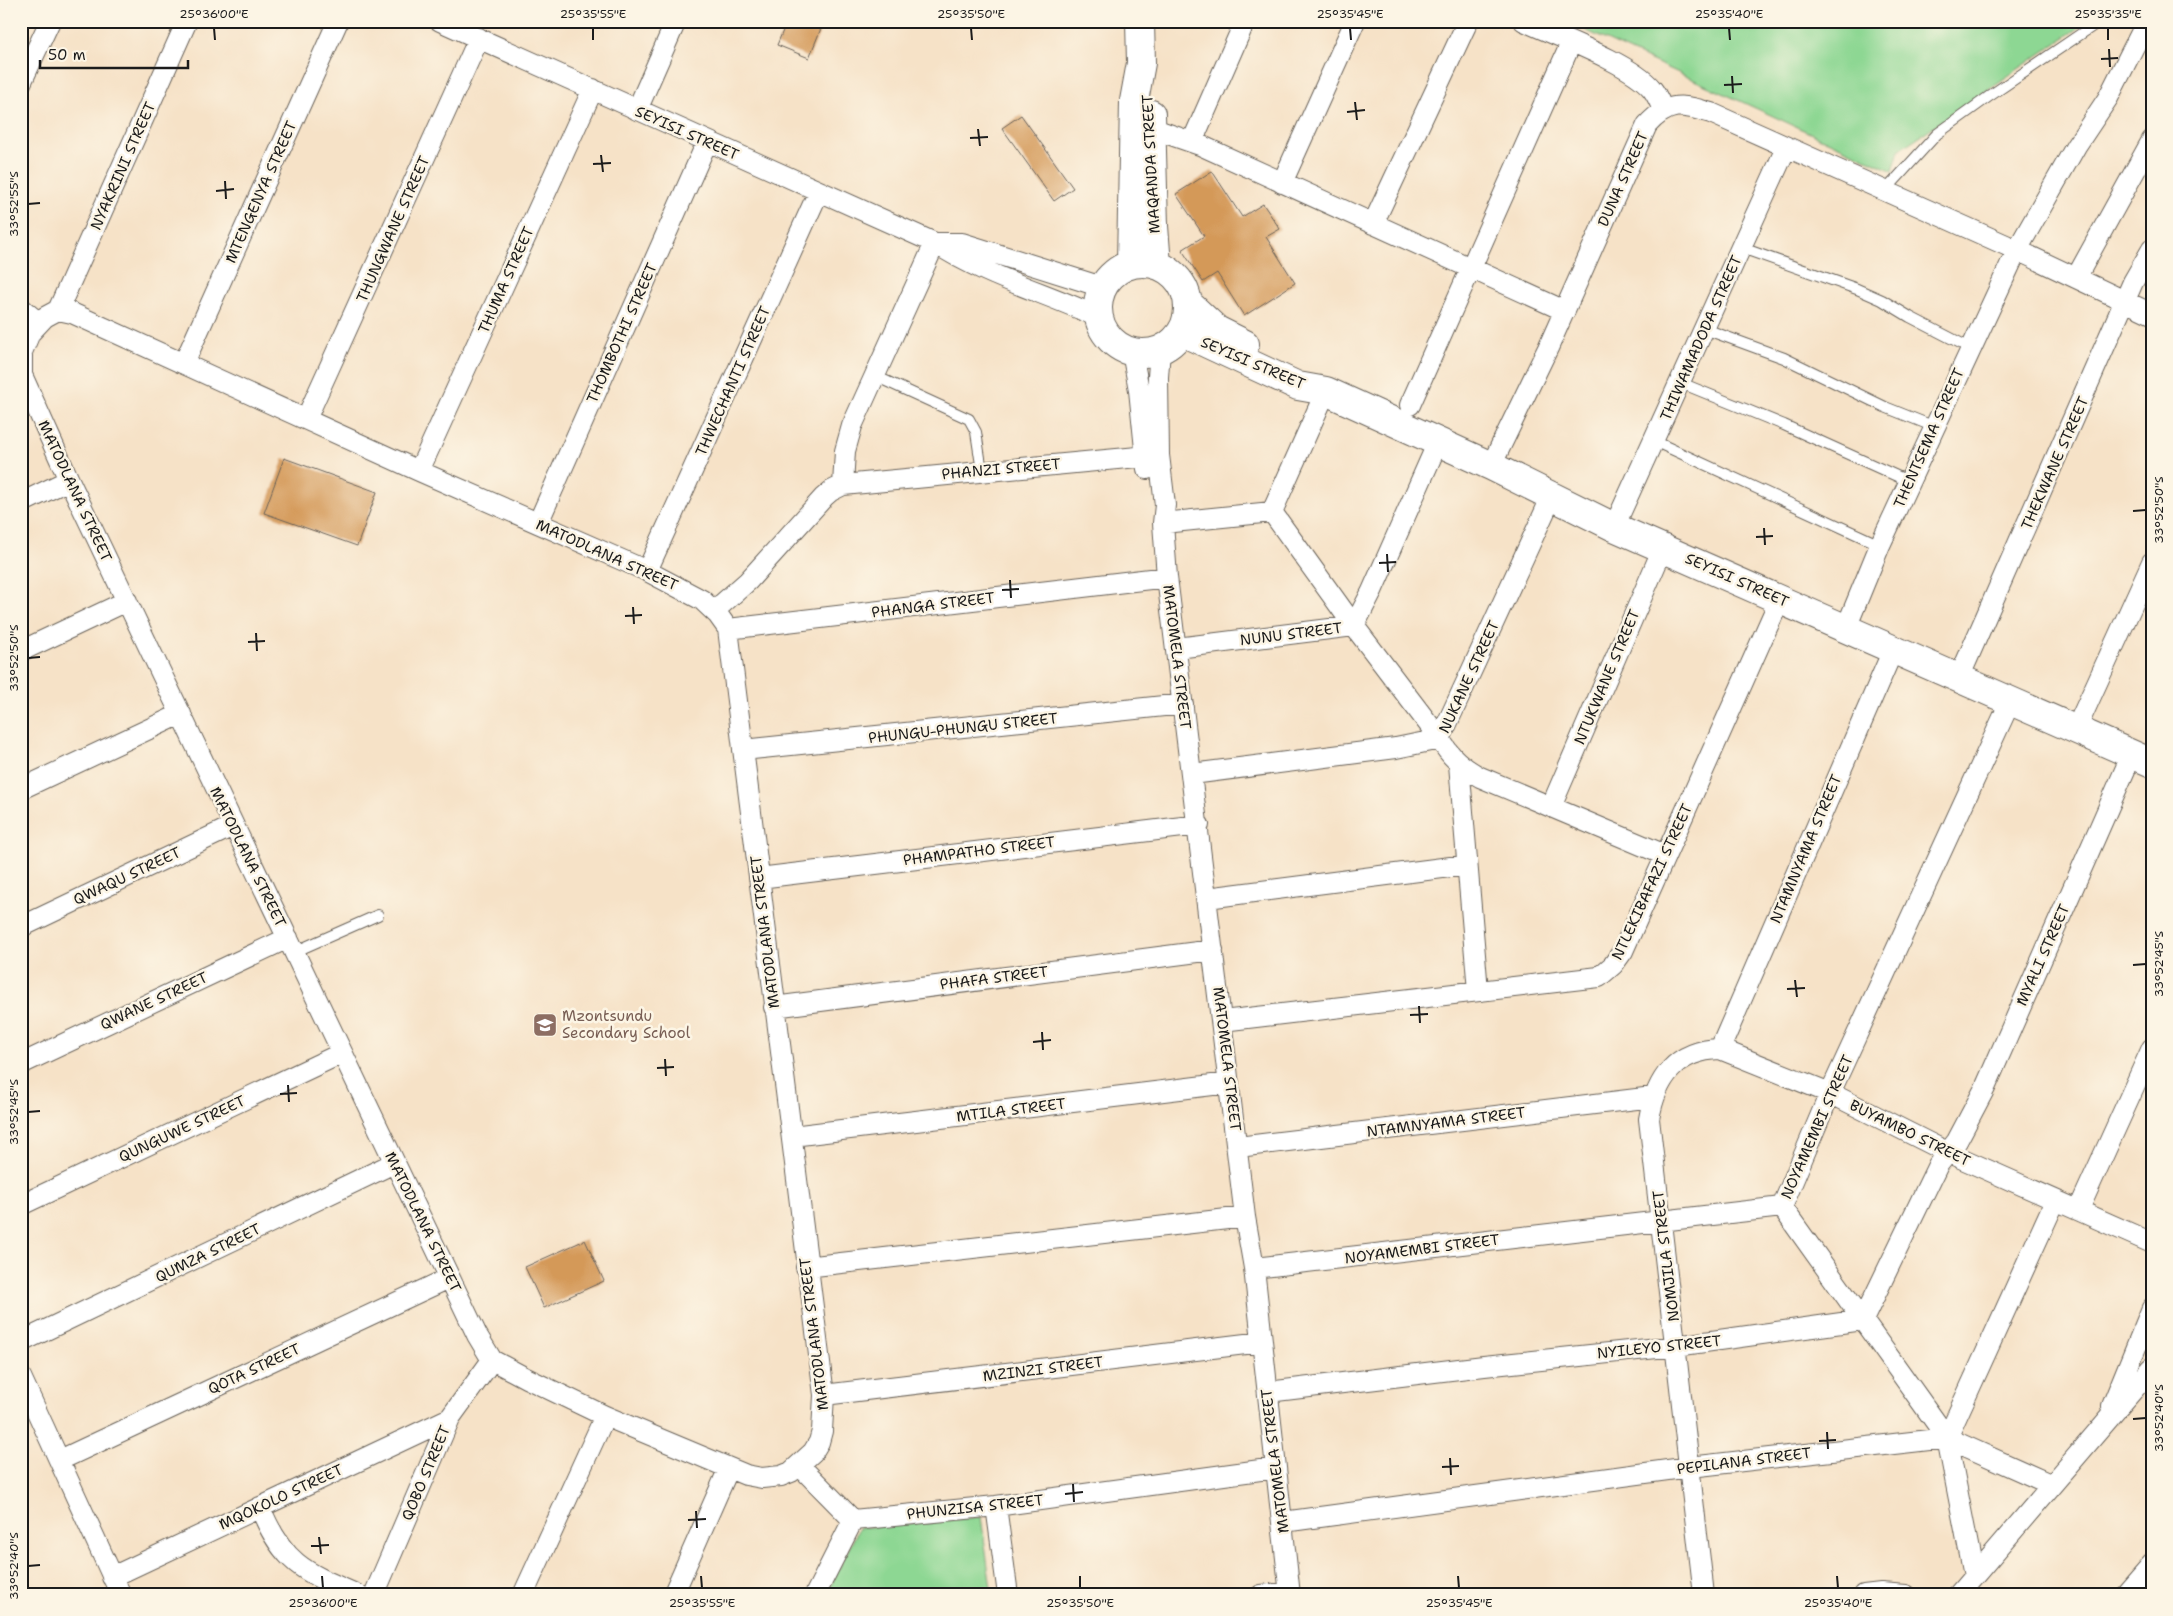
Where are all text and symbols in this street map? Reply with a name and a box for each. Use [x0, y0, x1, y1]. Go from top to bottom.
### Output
text: 25°36'00"E [179, 6, 249, 22]
text: 25°35'55"E [560, 6, 626, 22]
text: 25°35'50"E [937, 6, 1005, 22]
text: 25°35'45"E [1316, 6, 1384, 22]
text: 25°35'40"E [1695, 6, 1763, 22]
text: 25°35'35"E [2074, 6, 2142, 22]
scale bar [40, 38, 188, 70]
text: 50 m [48, 45, 86, 65]
street label: MAQANDA STREET [1137, 94, 1165, 234]
street label: NYAKRINI STREET [86, 99, 160, 233]
street label: SEYISI STREET [632, 101, 742, 165]
street label: MTENGENYA STREET [221, 118, 301, 266]
street label: DUNA STREET [1593, 128, 1653, 230]
street label: THUNGWANE STREET [352, 153, 434, 305]
text: 33°52'55"S [6, 171, 22, 237]
street label: THUMA STREET [473, 223, 539, 337]
street label: THIWAMADODA STREET [1655, 252, 1747, 424]
street label: THOMBOTHI STREET [582, 260, 662, 406]
street label: THWECHANTI STREET [691, 303, 775, 459]
street label: SEYISI STREET [1198, 332, 1308, 394]
street label: THENTSEMA STREET [1889, 365, 1969, 511]
street label: THEKWANE STREET [2017, 393, 2093, 533]
street label: MATODLANA STREET [33, 417, 117, 565]
street label: PHANZI STREET [941, 454, 1061, 484]
text: 33°52'50"S [2151, 476, 2167, 544]
street label: MATODLANA STREET [533, 515, 681, 595]
street label: SEYISI STREET [1682, 548, 1792, 612]
street label: MATOMELA STREET [1158, 584, 1196, 730]
street label: PHANGA STREET [870, 588, 996, 622]
street label: NTUKWANE STREET [1569, 606, 1645, 748]
street label: NUKANE STREET [1434, 617, 1504, 737]
street label: NUNU STREET [1239, 618, 1343, 650]
text: 33°52'50"S [6, 624, 22, 692]
street label: PHUNGU-PHUNGU STREET [867, 708, 1059, 748]
street label: NTAMNYAMA STREET [1766, 771, 1846, 927]
street label: MATODLANA STREET [205, 783, 291, 931]
street label: NTLEKIBAFAZI STREET [1607, 801, 1697, 963]
street label: PHAMPATHO STREET [902, 832, 1056, 870]
street label: QWAQU STREET [70, 842, 184, 910]
street label: MATODLANA STREET [746, 854, 784, 1010]
street label: MYALI STREET [2012, 901, 2074, 1009]
text: 33°52'45"S [2151, 930, 2167, 997]
street label: PHAFA STREET [939, 961, 1049, 995]
street label: QWANE STREET [97, 967, 211, 1035]
street label: MATOMELA STREET [1208, 986, 1246, 1132]
place label: Mzontsundu Secondary School [562, 1006, 691, 1043]
school or university icon: Mzontsundu Secondary School [532, 1012, 558, 1038]
street label: NOYAMEMBI STREET [1776, 1052, 1858, 1202]
text: 33°52'45"S [6, 1078, 22, 1145]
street label: QUNGUWE STREET [115, 1091, 249, 1167]
street label: MTILA STREET [955, 1093, 1067, 1127]
street label: BUYAMBO STREET [1846, 1095, 1974, 1171]
street label: NTAMNYAMA STREET [1365, 1102, 1527, 1142]
street label: MATODLANA STREET [380, 1148, 466, 1296]
street label: NOMJILA STREET [1648, 1189, 1684, 1323]
street label: QUMZA STREET [152, 1219, 264, 1287]
street label: NOYAMEMBI STREET [1343, 1230, 1501, 1268]
street label: MATODLANA STREET [795, 1256, 833, 1412]
street label: NYILEYO STREET [1596, 1331, 1722, 1363]
street label: QOTA STREET [205, 1339, 303, 1399]
street label: MZINZI STREET [982, 1352, 1104, 1386]
text: 33°52'40"S [2151, 1384, 2167, 1452]
street label: MATOMELA STREET [1256, 1388, 1294, 1534]
street label: QOBO STREET [397, 1422, 455, 1524]
street label: PEPILANA STREET [1676, 1443, 1812, 1479]
street label: MQOKOLO STREET [216, 1459, 346, 1535]
street label: PHUNZISA STREET [906, 1490, 1044, 1524]
text: 33°52'40"S [6, 1532, 22, 1600]
text: 25°36'00"E [288, 1595, 358, 1611]
text: 25°35'55"E [669, 1595, 735, 1611]
text: 25°35'50"E [1046, 1595, 1114, 1611]
text: 25°35'45"E [1425, 1595, 1493, 1611]
text: 25°35'40"E [1804, 1595, 1872, 1611]

